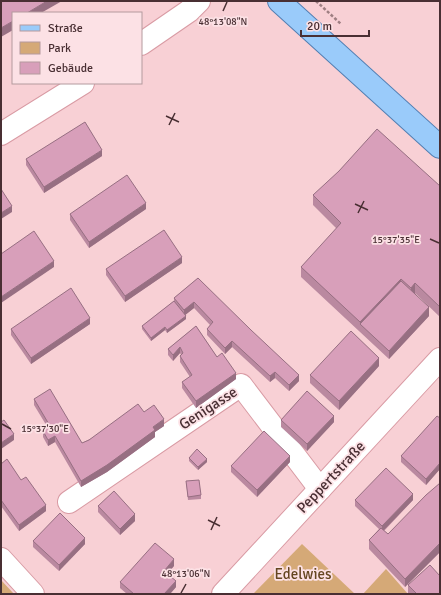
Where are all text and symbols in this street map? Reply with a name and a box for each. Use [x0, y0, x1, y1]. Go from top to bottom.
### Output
legend [12, 12, 142, 84]
scale bar [301, 12, 369, 38]
text: 48°13'08"N [199, 16, 247, 28]
text: 20 m [307, 19, 332, 34]
text: Straße [48, 21, 83, 36]
text: Park [48, 41, 71, 56]
text: Gebäude [48, 61, 93, 76]
text: 15°37'35"E [372, 234, 420, 246]
street label: Genigasse [176, 383, 240, 433]
text: 15°37'30"E [21, 423, 69, 435]
street label: Peppertstraße [293, 437, 369, 517]
park label: Edelwies [274, 565, 332, 583]
text: 48°13'06"N [162, 568, 210, 580]

